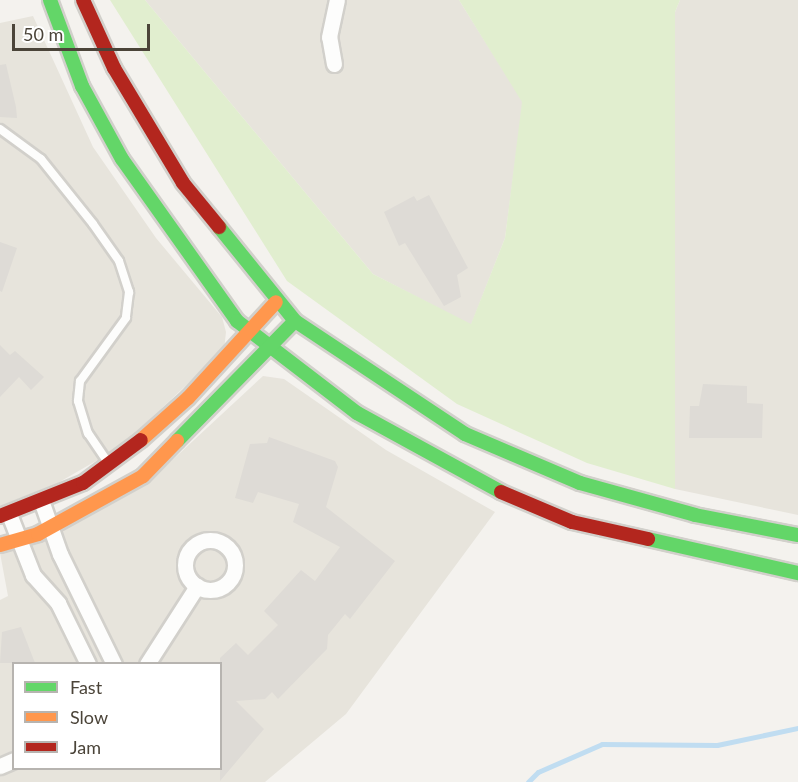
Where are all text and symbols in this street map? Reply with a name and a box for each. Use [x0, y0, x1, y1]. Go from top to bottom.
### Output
scale bar [15, 12, 153, 50]
text: 50 m [23, 23, 63, 45]
legend [12, 662, 222, 770]
text: Fast [70, 676, 102, 698]
text: Slow [70, 706, 108, 728]
text: Jam [70, 736, 101, 758]

